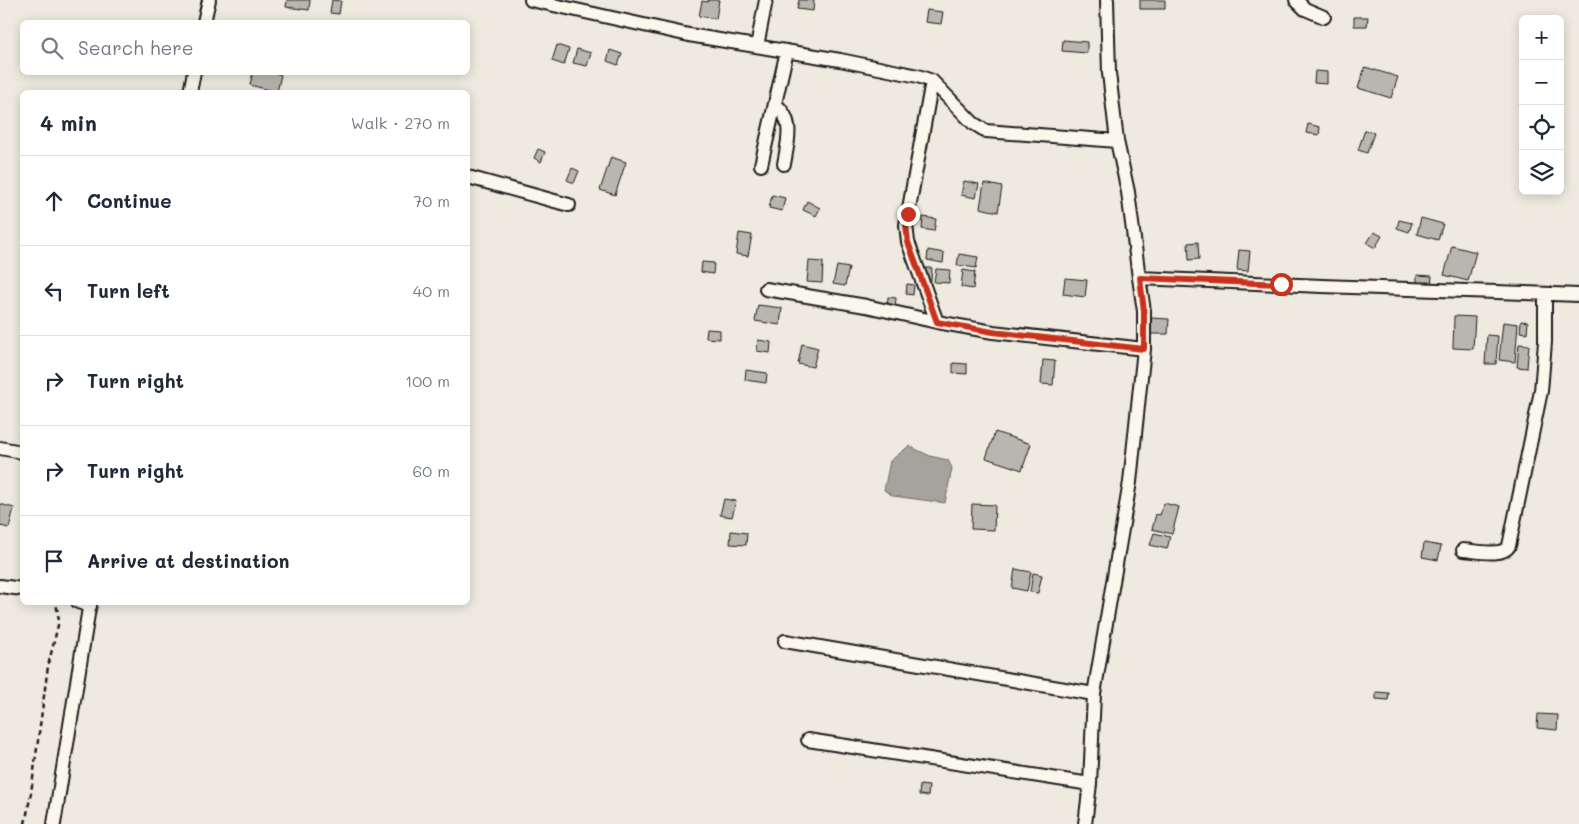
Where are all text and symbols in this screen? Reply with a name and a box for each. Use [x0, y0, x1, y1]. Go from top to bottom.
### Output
map controls [1519, 15, 1564, 195]
button: + [1519, 15, 1564, 60]
search box [20, 20, 470, 75]
icon: search [38, 34, 66, 62]
text: Search here [78, 35, 194, 60]
button: − [1519, 60, 1564, 105]
button: locate [1519, 105, 1564, 150]
text: 4 min [40, 109, 97, 136]
text: Walk · 270 m [351, 112, 450, 133]
button: layers [1519, 150, 1564, 195]
icon: ahead [40, 187, 68, 215]
text: Continue [87, 188, 172, 213]
text: 70 m [413, 190, 450, 211]
route end [897, 203, 920, 226]
route start [1270, 273, 1293, 296]
icon: left [40, 277, 68, 305]
text: Turn left [87, 278, 170, 303]
text: 40 m [413, 280, 450, 301]
icon: right [40, 367, 68, 395]
text: Turn right [87, 368, 184, 393]
text: 100 m [405, 370, 450, 391]
icon: right [40, 457, 68, 485]
text: Turn right [87, 458, 184, 483]
text: 60 m [413, 460, 450, 481]
icon: arrive [40, 547, 68, 575]
text: Arrive at destination [87, 548, 290, 573]

